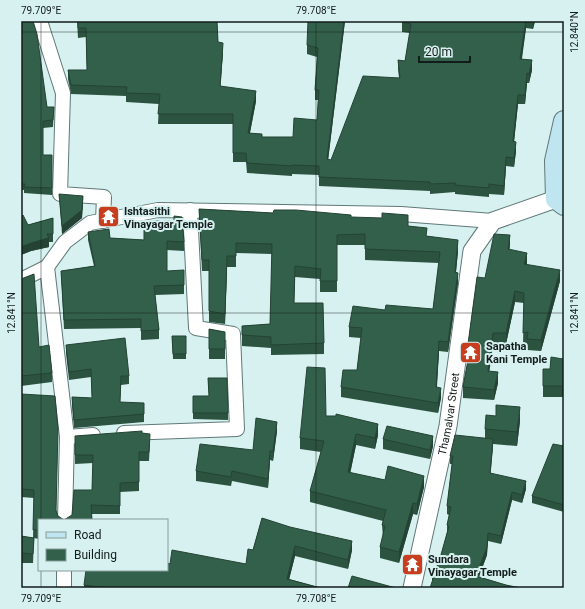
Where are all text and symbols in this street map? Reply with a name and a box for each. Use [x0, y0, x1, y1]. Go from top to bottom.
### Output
text: 79.709°E [21, 5, 61, 16]
text: 79.708°E [296, 5, 336, 16]
text: 12.840°N [569, 11, 580, 53]
scale bar [419, 38, 470, 64]
text: 20 m [425, 45, 452, 59]
temple icon: Ishtasithi Vinayagar Temple [96, 204, 122, 230]
place label: Ishtasithi Vinayagar Temple [124, 205, 213, 231]
text: 12.841°N [6, 292, 17, 334]
text: 12.841°N [569, 292, 580, 334]
temple icon: Sapatha Kani Temple [457, 339, 483, 365]
place label: Sapatha Kani Temple [486, 340, 547, 366]
street label: Thamalvar Street [435, 371, 462, 457]
legend [38, 519, 168, 571]
text: Road [74, 528, 102, 542]
text: Building [74, 548, 117, 562]
temple icon: Sundara Vinayagar Temple [399, 552, 425, 578]
place label: Sundara Vinayagar Temple [428, 553, 517, 579]
text: 79.709°E [21, 593, 61, 604]
text: 79.708°E [296, 593, 336, 604]

